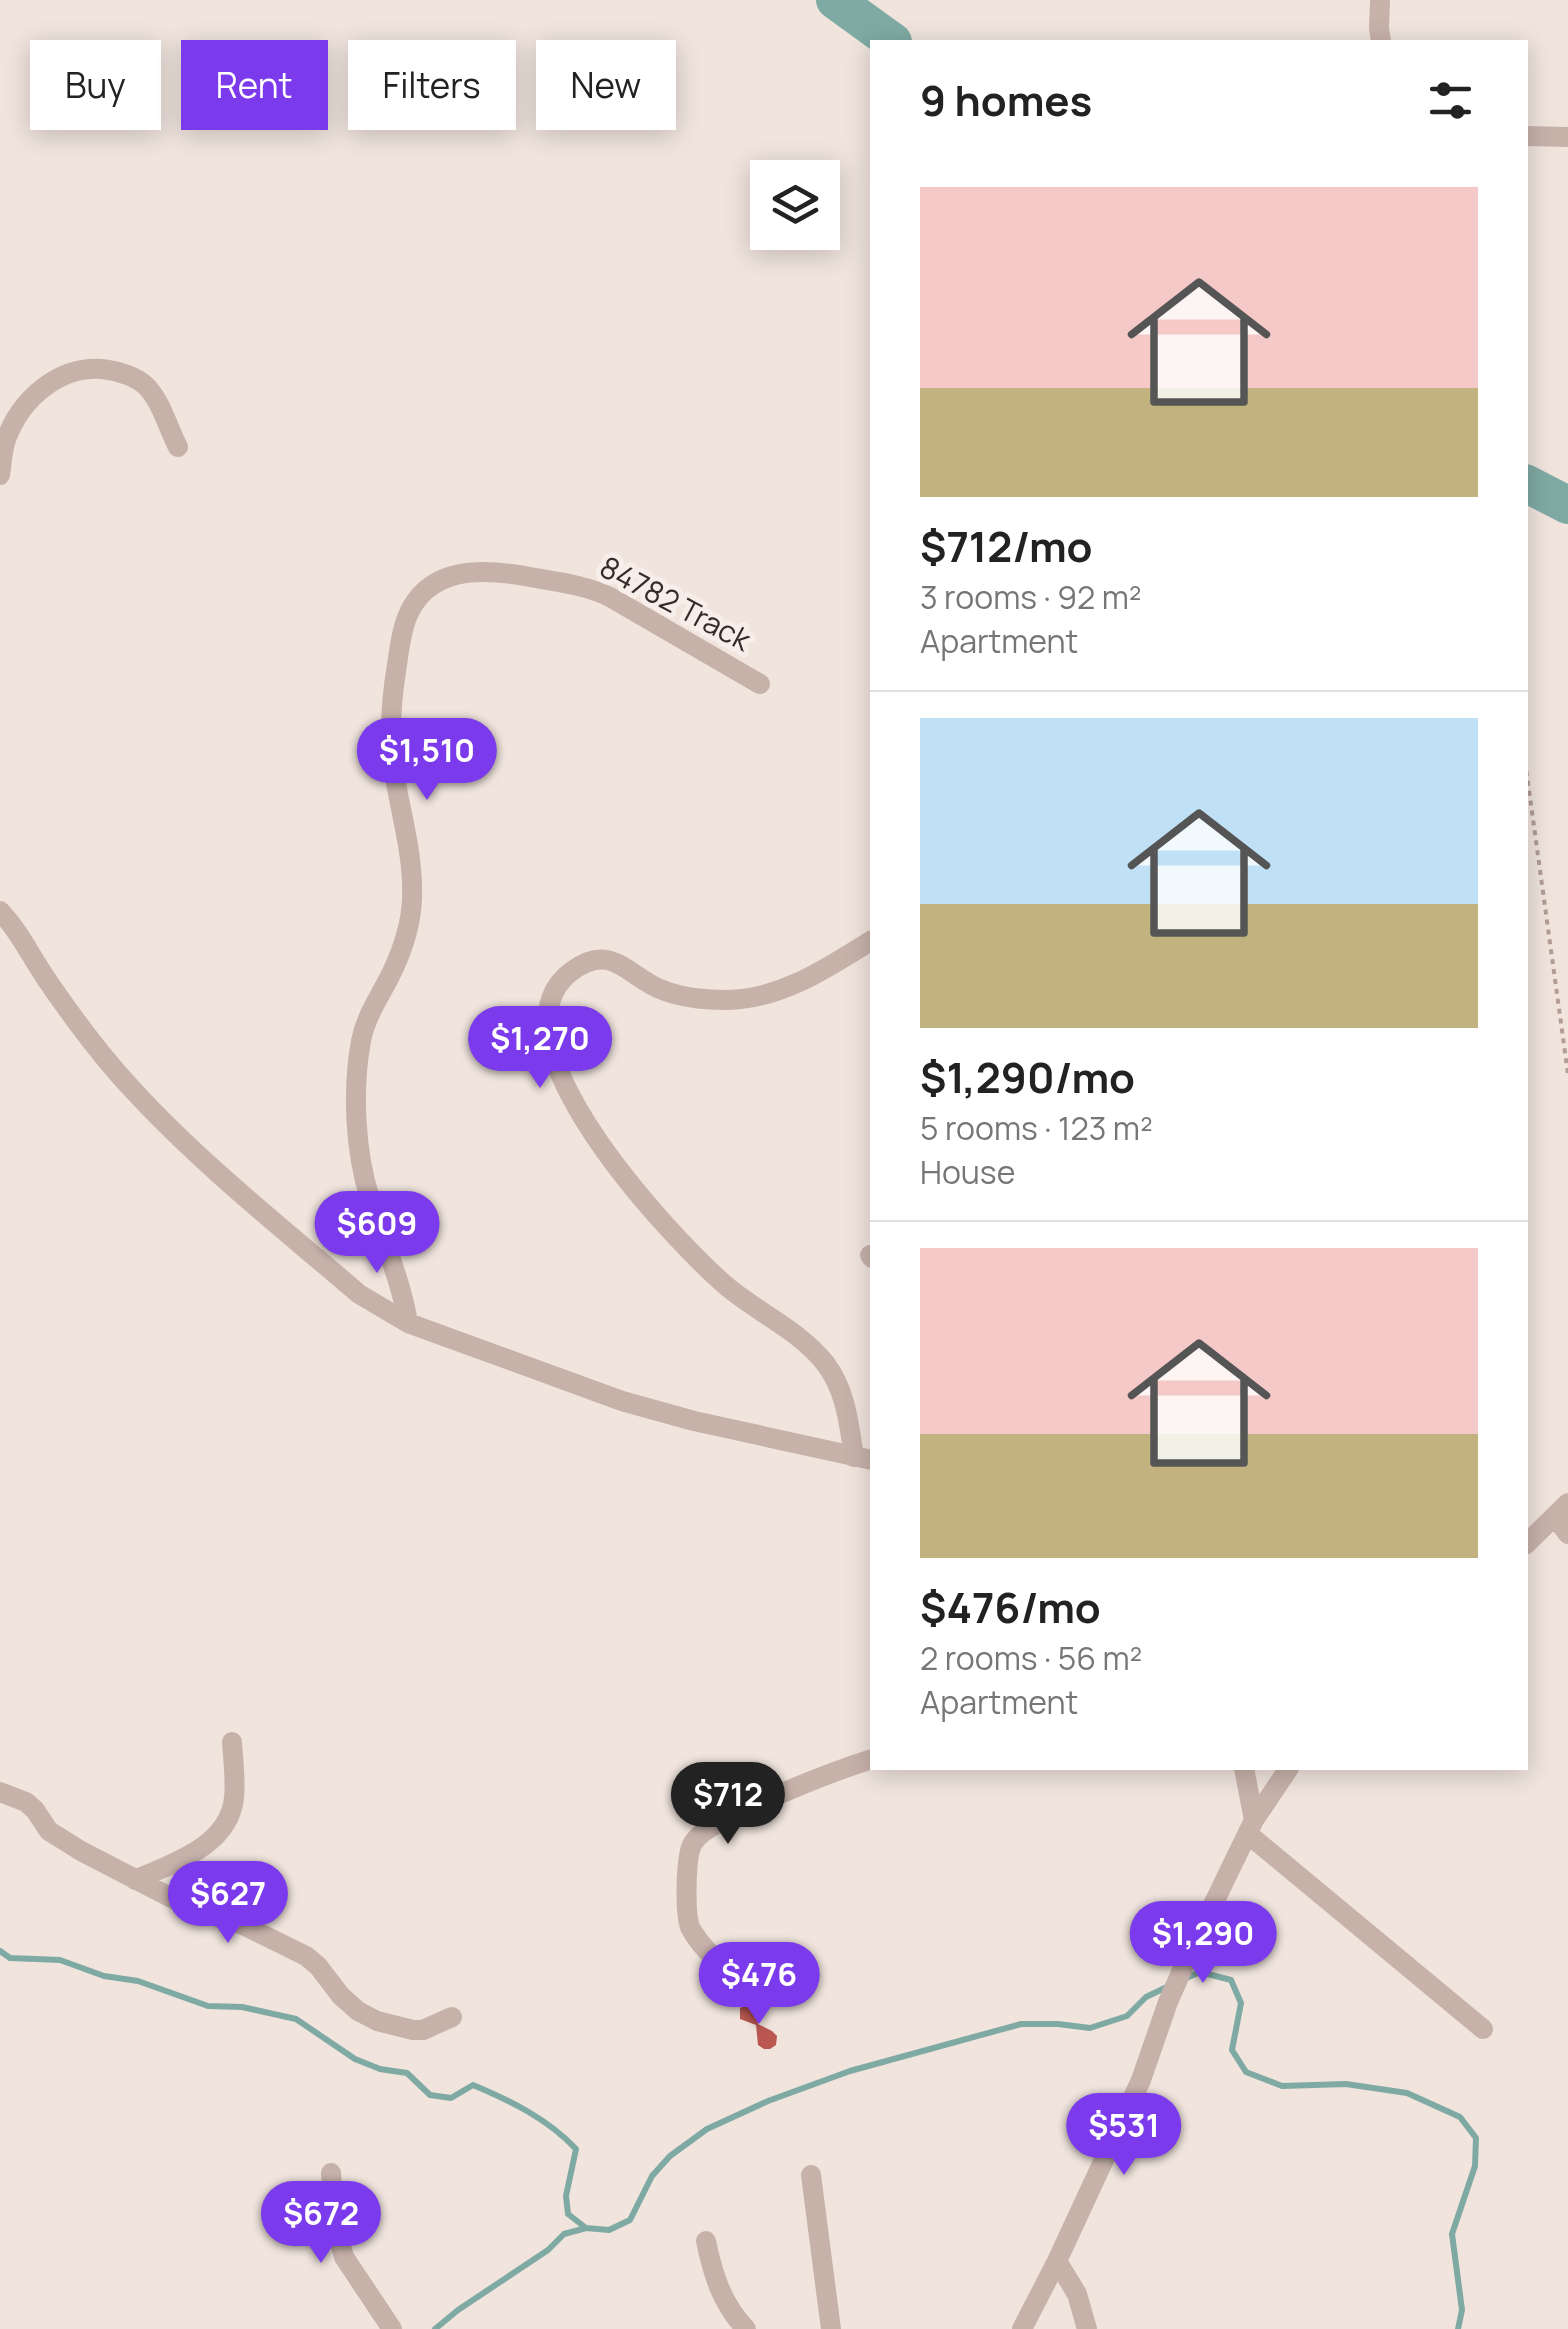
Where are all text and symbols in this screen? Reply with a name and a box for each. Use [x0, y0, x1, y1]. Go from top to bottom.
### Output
chip: Buy [30, 40, 161, 130]
chip: Rent [181, 40, 328, 130]
chip: Filters [348, 40, 516, 130]
chip: New [536, 40, 676, 130]
text: 9 homes [920, 71, 1092, 129]
icon: filters [1423, 73, 1478, 128]
map controls [750, 160, 840, 250]
button: layers [750, 160, 840, 250]
icon: home [1109, 252, 1289, 432]
text: $712/mo [920, 517, 1092, 575]
street label: 84782 Track [593, 546, 759, 660]
text: 3 rooms · 92 m² [920, 575, 1142, 619]
text: Apartment [920, 619, 1078, 663]
pin: $1,510 [346, 718, 508, 803]
text: $1,510 [379, 728, 475, 772]
icon: home [1109, 783, 1289, 963]
pin: $1,270 [459, 1006, 621, 1091]
text: $1,270 [490, 1016, 590, 1060]
text: $1,290/mo [920, 1048, 1135, 1106]
text: 5 rooms · 123 m² [920, 1106, 1153, 1150]
text: House [920, 1150, 1015, 1194]
pin: $609 [318, 1191, 436, 1276]
text: $609 [337, 1201, 417, 1245]
icon: home [1109, 1313, 1289, 1493]
text: $476/mo [920, 1578, 1101, 1636]
text: 2 rooms · 56 m² [920, 1636, 1142, 1680]
text: Apartment [920, 1680, 1078, 1724]
pin: $712 [669, 1762, 787, 1847]
text: $712 [693, 1772, 763, 1816]
pin: $627 [169, 1861, 287, 1946]
text: $627 [190, 1871, 266, 1915]
pin: $1,290 [1122, 1901, 1284, 1986]
text: $1,290 [1152, 1911, 1254, 1955]
pin: $476 [700, 1942, 818, 2027]
text: $476 [721, 1952, 797, 1996]
pin: $531 [1065, 2093, 1183, 2178]
text: $531 [1088, 2103, 1160, 2147]
pin: $672 [262, 2181, 380, 2266]
text: $672 [283, 2191, 359, 2235]

